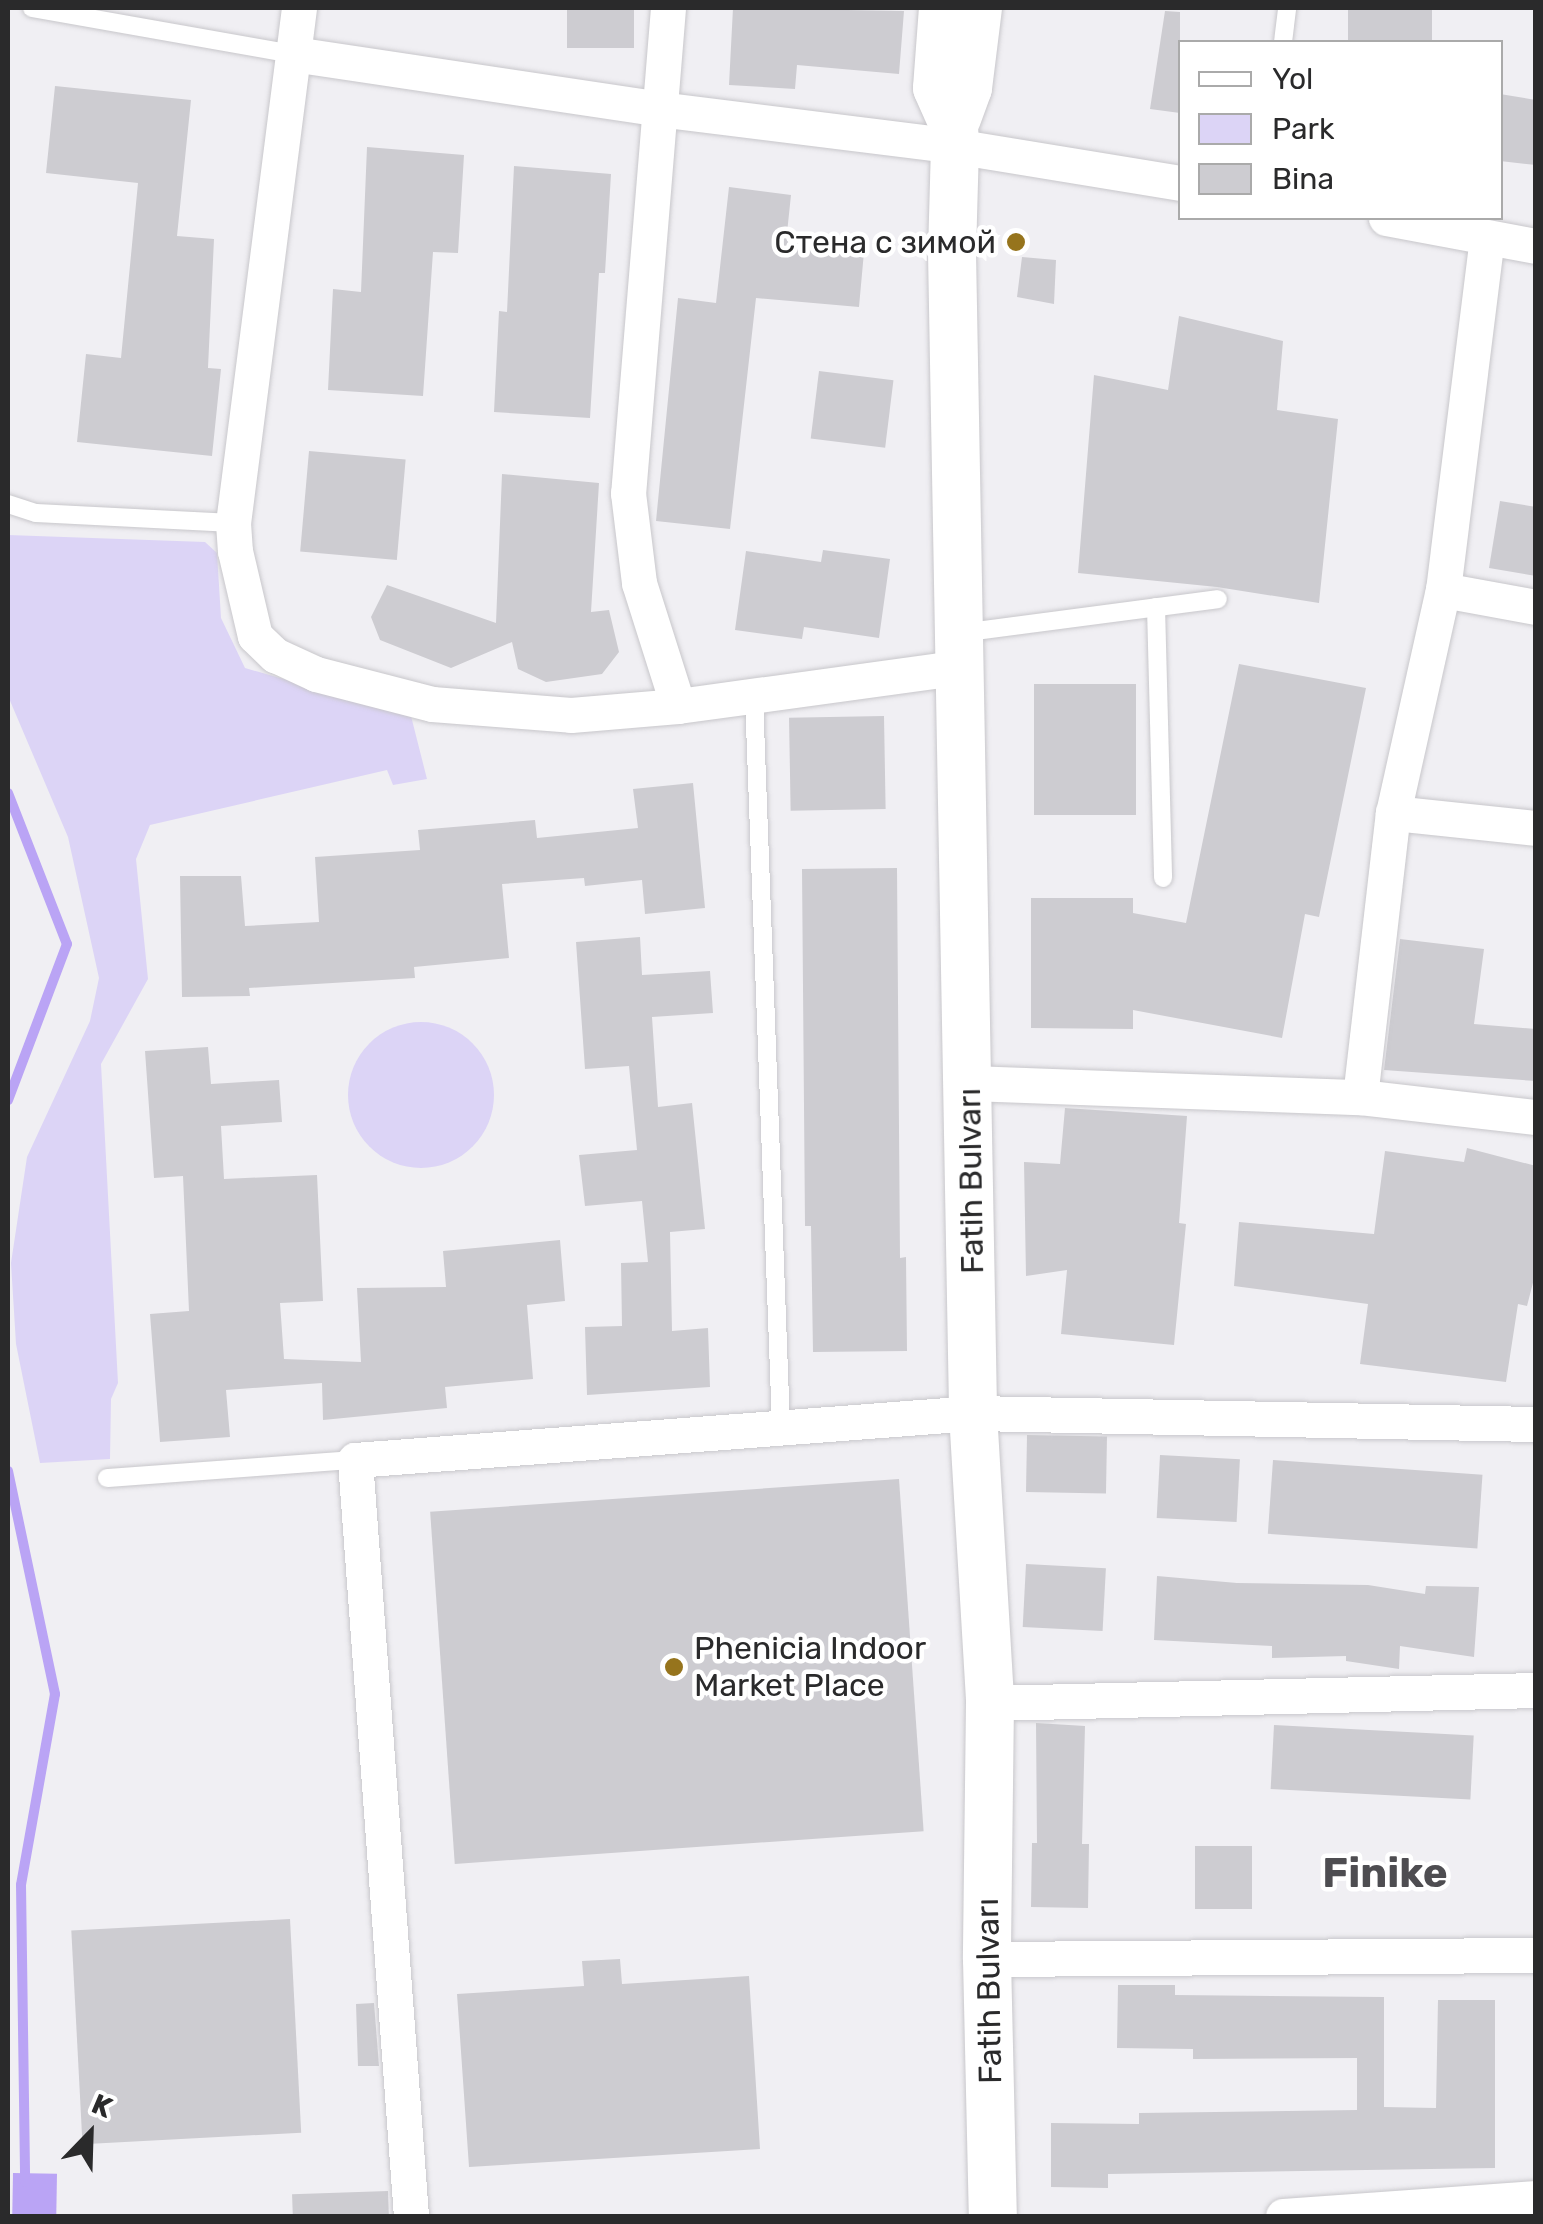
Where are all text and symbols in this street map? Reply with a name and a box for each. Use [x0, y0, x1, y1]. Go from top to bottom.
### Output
legend [1178, 40, 1503, 220]
text: Yol [1272, 61, 1313, 97]
text: Park [1272, 111, 1334, 147]
text: Bina [1272, 161, 1334, 197]
place label: Стена с зимой [774, 223, 996, 261]
marker: Стена с зимой [1005, 231, 1027, 253]
street label: Fatih Bulvarı [950, 1088, 992, 1274]
place label: Phenicia Indoor Market Place [694, 1630, 926, 1705]
marker: Phenicia Indoor Market Place [663, 1656, 685, 1678]
district label: Finike [1322, 1848, 1448, 1898]
street label: Fatih Bulvarı [968, 1898, 1010, 2084]
north arrow [40, 2084, 140, 2184]
text: K [87, 2087, 117, 2125]

